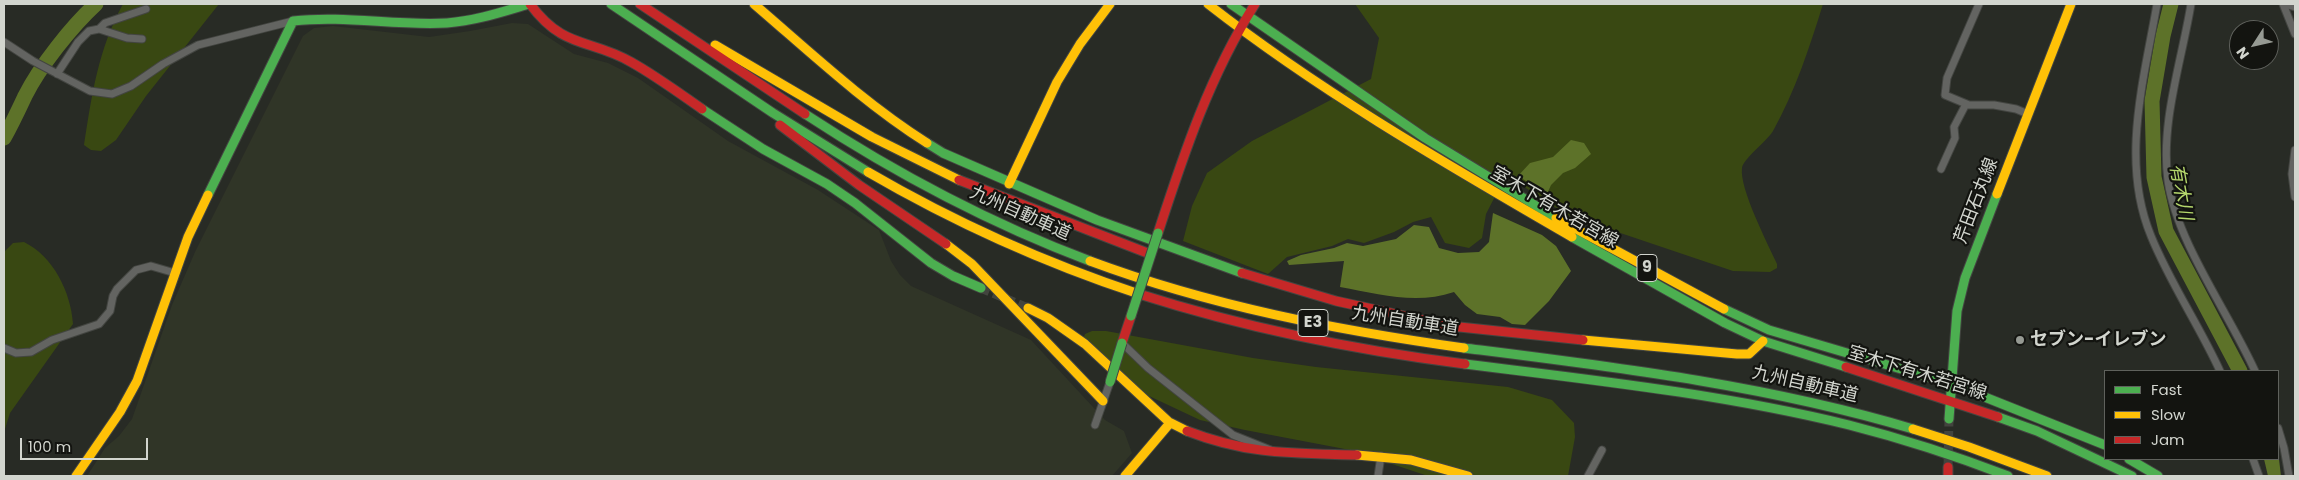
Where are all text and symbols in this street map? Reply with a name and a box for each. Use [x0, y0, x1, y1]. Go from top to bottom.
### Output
north arrow [2229, 20, 2279, 70]
text: N [2231, 43, 2254, 63]
street label: 芹田石丸線 [1951, 155, 2003, 247]
water label: 有木川 [2164, 162, 2196, 222]
street label: 室木下有木若宮線 [1486, 163, 1622, 253]
street label: 九州自動車道 [966, 182, 1074, 246]
road number: 9 [1637, 254, 1657, 282]
street label: 九州自動車道 [1350, 303, 1460, 341]
road number: E3 [1298, 309, 1328, 336]
place label: セブン-イレブン [2030, 329, 2166, 351]
marker: セブン-イレブン [2014, 334, 2026, 346]
street label: 室木下有木若宮線 [1845, 343, 1989, 405]
street label: 九州自動車道 [1750, 362, 1860, 408]
legend [2104, 370, 2279, 460]
text: Fast [2151, 379, 2182, 400]
text: Slow [2151, 404, 2185, 425]
scale bar [22, 428, 150, 460]
text: Jam [2151, 429, 2185, 450]
text: 100 m [28, 436, 71, 457]

